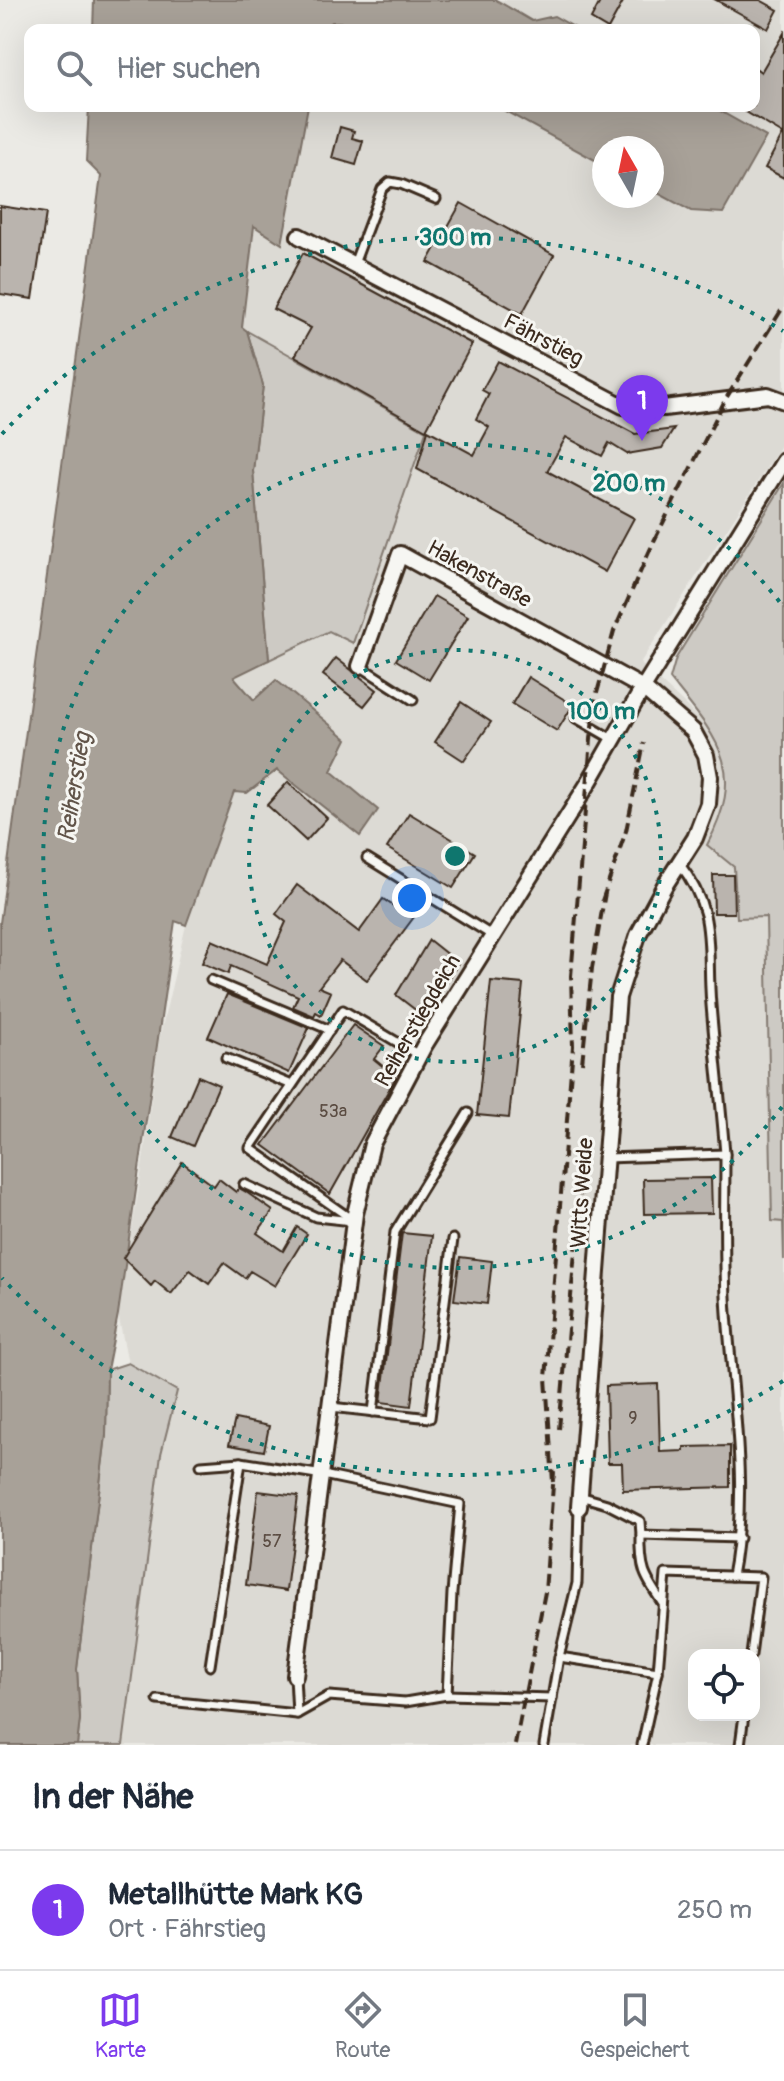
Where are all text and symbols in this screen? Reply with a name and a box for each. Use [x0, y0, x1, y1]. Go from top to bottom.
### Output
search box [24, 24, 760, 112]
icon: search [52, 46, 96, 90]
text: Hier suchen [116, 50, 261, 87]
north arrow [592, 136, 664, 208]
text: 300 m [419, 223, 491, 252]
street label: Fährstieg [499, 307, 588, 373]
pin: 1 [616, 375, 668, 441]
text: 200 m [593, 469, 665, 498]
street label: Hakenstraße [422, 534, 537, 614]
text: 100 m [567, 697, 635, 726]
water label: Reiherstieg [52, 728, 98, 844]
centre of rings [441, 842, 469, 870]
your location [392, 878, 432, 918]
street label: Reiherstiegdeich [369, 949, 467, 1092]
house number: 53a [319, 1100, 347, 1123]
street label: Witts Weide [564, 1137, 600, 1249]
house number: 9 [628, 1407, 638, 1430]
house number: 57 [262, 1530, 282, 1553]
map controls [688, 1649, 760, 1721]
button: locate [688, 1649, 760, 1721]
text: In der Nähe [32, 1776, 193, 1819]
text: Metallhütte Mark KG [108, 1876, 363, 1913]
text: 1 [53, 1894, 63, 1926]
text: 250 m [677, 1894, 752, 1926]
text: Ort · Fährstieg [108, 1913, 266, 1945]
tab: Karte [95, 1988, 146, 2064]
tab: Route [335, 1988, 390, 2064]
tab: Gespeichert [580, 1988, 689, 2064]

